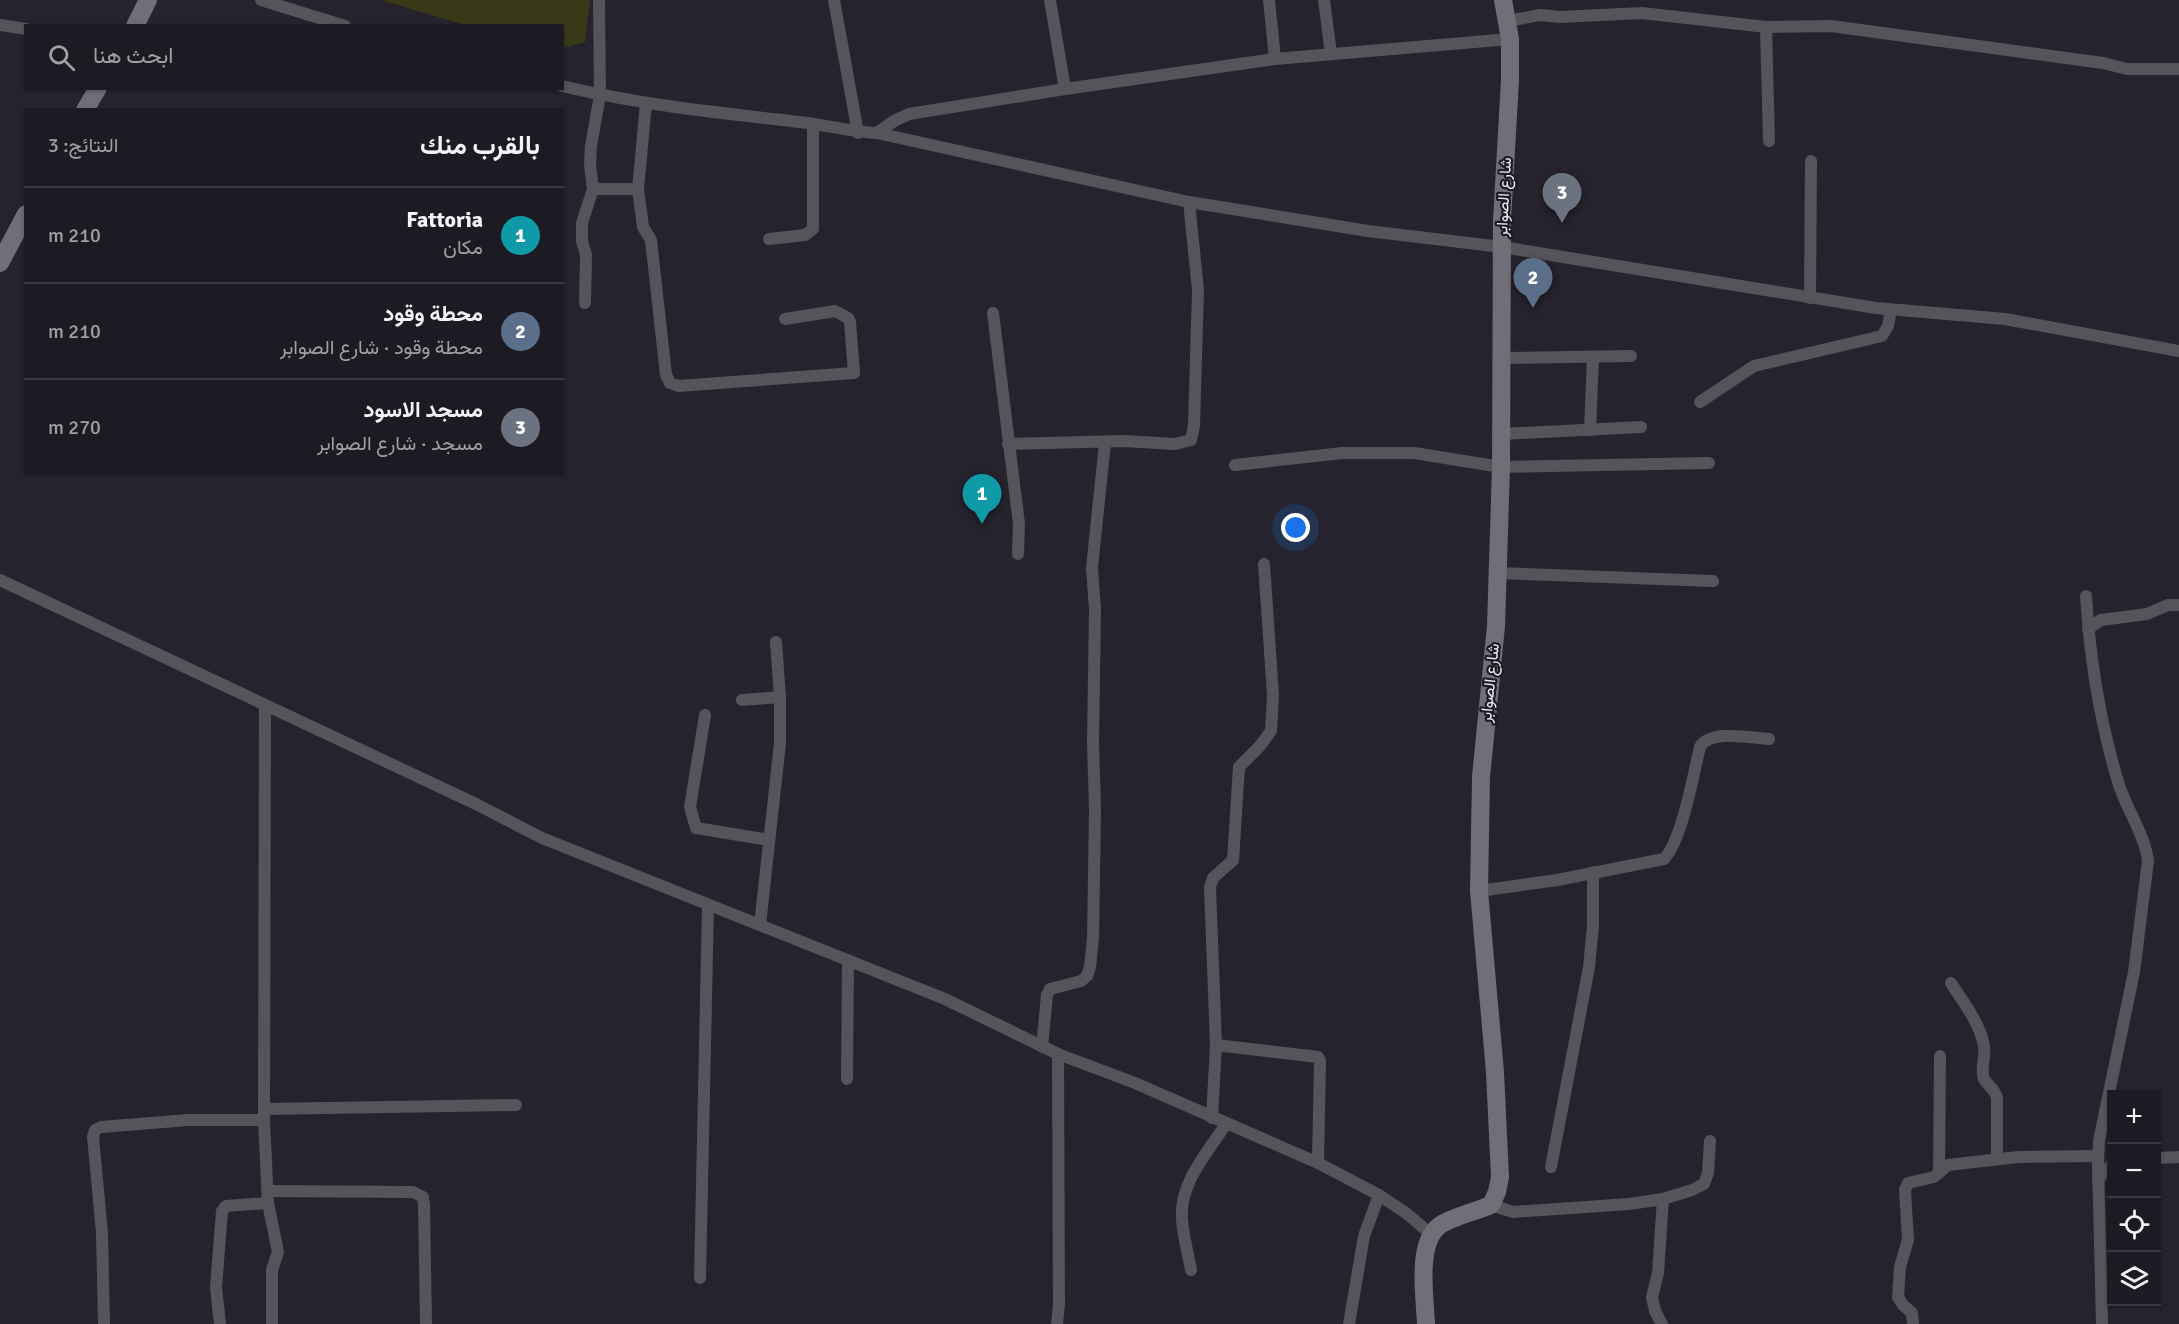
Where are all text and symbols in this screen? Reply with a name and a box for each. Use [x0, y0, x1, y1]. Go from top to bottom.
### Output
search box [24, 24, 564, 90]
icon: search [45, 41, 78, 74]
text: ابحث هنا [93, 42, 173, 69]
text: بالقرب منك [420, 130, 540, 162]
text: النتائج: 3 [48, 133, 119, 158]
street label: شارع الصوابر [1492, 157, 1517, 238]
pin: 3 [1542, 174, 1582, 223]
text: Fattoria [406, 206, 483, 233]
text: 210 m [48, 223, 101, 248]
text: 1 [515, 223, 526, 248]
text: مكان [443, 235, 483, 260]
pin: 2 [1514, 258, 1552, 308]
text: محطة وقود [383, 300, 483, 327]
text: 210 m [48, 319, 101, 344]
text: 2 [515, 319, 526, 344]
text: محطة وقود · شارع الصوابر [280, 335, 483, 360]
text: مسجد الاسود [364, 396, 483, 423]
text: 270 m [48, 415, 101, 440]
text: 3 [515, 415, 526, 440]
text: مسجد · شارع الصوابر [317, 431, 483, 456]
pin: 1 [962, 474, 1002, 524]
your location [1281, 513, 1310, 542]
street label: شارع الصوابر [1476, 642, 1505, 725]
map controls [2107, 1090, 2161, 1306]
button: + [2107, 1090, 2161, 1144]
button: − [2107, 1144, 2161, 1198]
button: locate [2107, 1198, 2161, 1252]
button: layers [2107, 1252, 2161, 1306]

